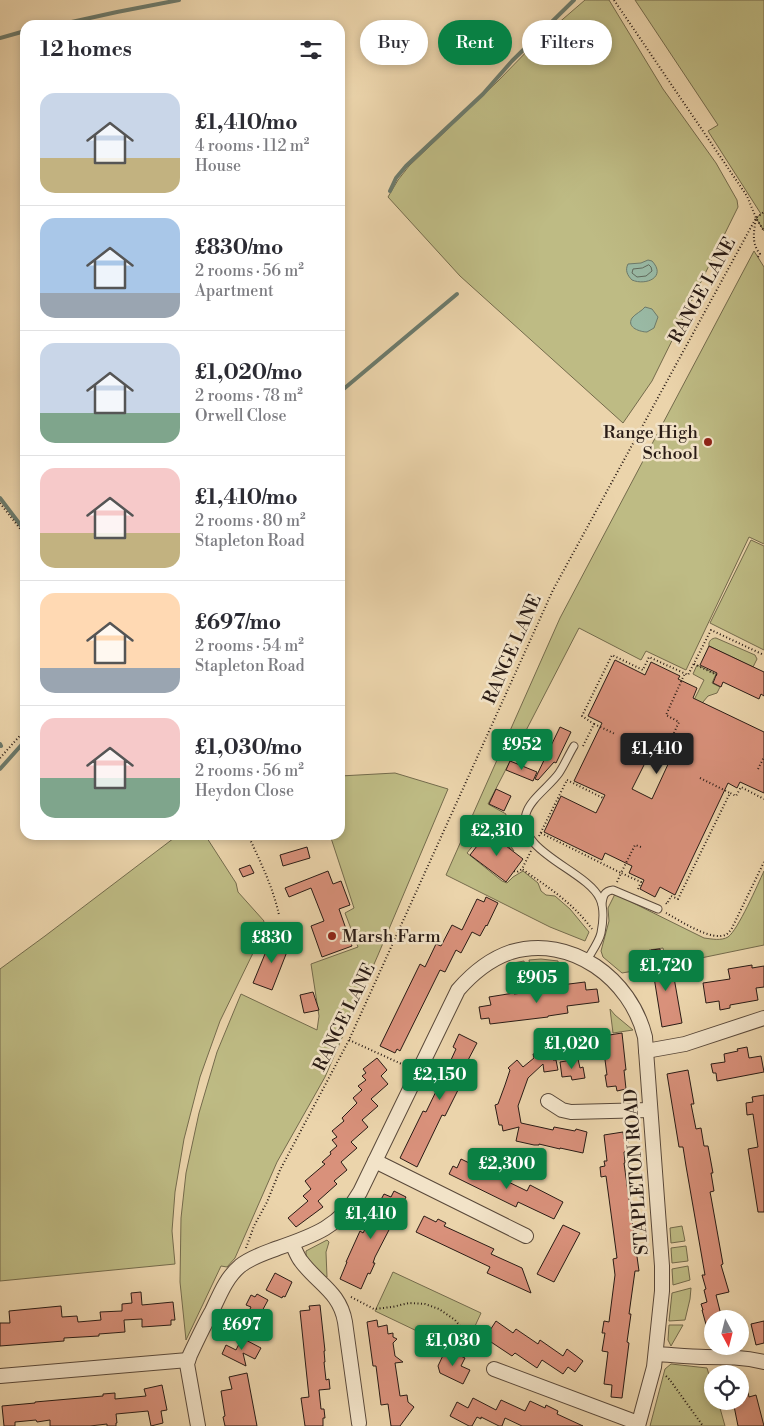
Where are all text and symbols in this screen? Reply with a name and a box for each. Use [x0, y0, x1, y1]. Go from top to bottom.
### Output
chip: Buy [360, 20, 428, 65]
chip: Rent [438, 20, 512, 65]
chip: Filters [522, 20, 612, 65]
icon: filters [297, 36, 325, 64]
text: 12 homes [40, 37, 132, 63]
text: £1,410/mo [195, 110, 298, 136]
icon: home [80, 113, 140, 173]
text: 4 rooms · 112 m² [195, 136, 309, 156]
text: House [195, 156, 241, 176]
street label: RANGE LANE [664, 233, 741, 347]
text: £830/mo [195, 235, 284, 261]
icon: home [80, 238, 140, 298]
text: 2 rooms · 56 m² [195, 261, 304, 281]
text: Apartment [195, 281, 274, 301]
text: £1,020/mo [195, 360, 302, 386]
icon: home [80, 363, 140, 423]
text: 2 rooms · 78 m² [195, 386, 303, 406]
text: Orwell Close [195, 406, 287, 426]
place label: Range High School [603, 421, 699, 465]
marker: Range High School [702, 436, 714, 448]
text: £1,410/mo [195, 485, 298, 511]
icon: home [80, 488, 140, 548]
text: 2 rooms · 80 m² [195, 511, 306, 531]
text: Stapleton Road [195, 531, 305, 551]
street label: RANGE LANE [478, 591, 547, 708]
text: £697/mo [195, 610, 281, 636]
icon: home [80, 613, 140, 673]
text: 2 rooms · 54 m² [195, 636, 304, 656]
text: Stapleton Road [195, 656, 305, 676]
pin: £952 [492, 728, 552, 771]
pin: £1,410 [616, 732, 698, 775]
text: £1,030/mo [195, 735, 302, 761]
text: £952 [503, 735, 541, 755]
icon: home [80, 738, 140, 798]
text: £1,410 [631, 739, 683, 759]
text: 2 rooms · 56 m² [195, 761, 304, 781]
text: Heydon Close [195, 781, 294, 801]
pin: £2,310 [456, 814, 538, 857]
text: £2,310 [471, 821, 523, 841]
pin: £830 [242, 922, 302, 964]
place label: Marsh Farm [342, 925, 441, 948]
text: £830 [252, 928, 292, 948]
marker: Marsh Farm [326, 930, 338, 942]
pin: £1,720 [625, 950, 707, 992]
text: £1,720 [640, 956, 692, 976]
street label: RANGE LANE [308, 959, 381, 1075]
pin: £905 [507, 962, 567, 1004]
text: £905 [517, 968, 557, 988]
pin: £1,020 [531, 1028, 613, 1070]
text: £1,020 [545, 1034, 599, 1054]
pin: £2,150 [399, 1058, 481, 1101]
text: £2,150 [413, 1065, 467, 1085]
street label: STAPLETON ROAD [619, 1088, 654, 1256]
pin: £2,300 [466, 1148, 548, 1190]
text: £2,300 [479, 1154, 535, 1174]
pin: £1,410 [330, 1198, 412, 1240]
text: £1,410 [345, 1204, 397, 1224]
pin: £697 [212, 1308, 272, 1351]
north arrow [704, 1310, 749, 1355]
map controls [704, 1310, 749, 1410]
text: £697 [223, 1315, 261, 1335]
pin: £1,030 [412, 1324, 494, 1367]
text: £1,030 [426, 1331, 480, 1351]
button: locate [704, 1365, 749, 1410]

